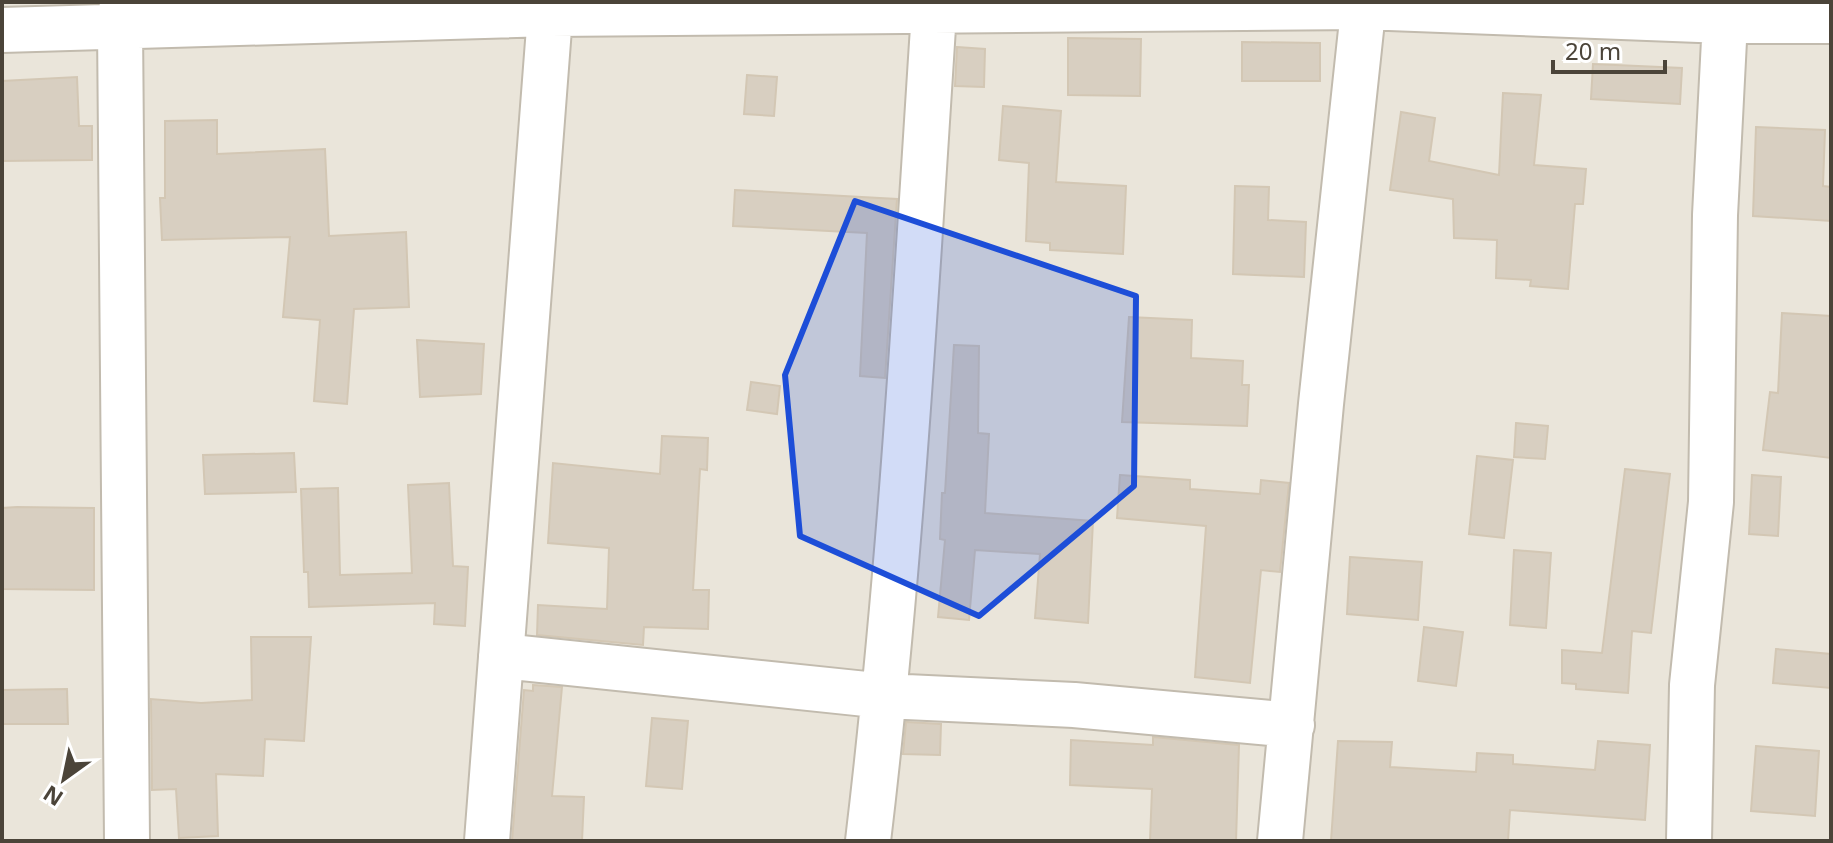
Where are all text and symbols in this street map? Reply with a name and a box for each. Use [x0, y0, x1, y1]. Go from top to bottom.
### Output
scale bar [1553, 24, 1665, 74]
text: 20 m [1565, 34, 1621, 67]
north arrow [24, 739, 104, 819]
text: N [37, 779, 68, 814]

